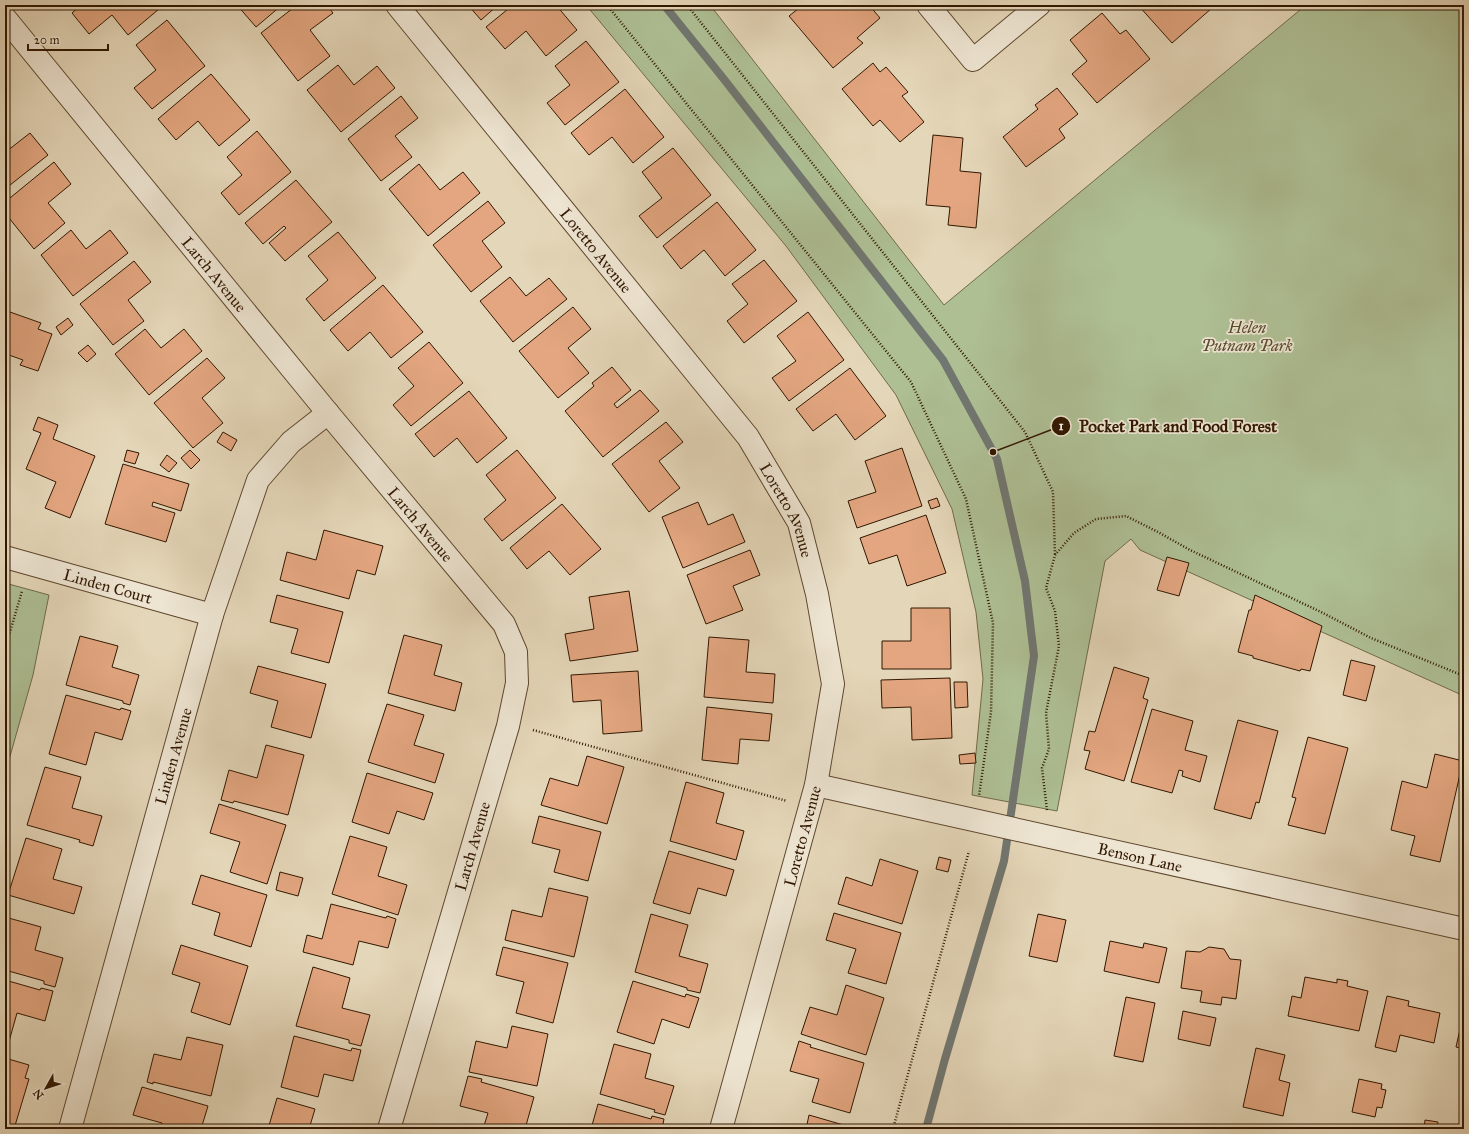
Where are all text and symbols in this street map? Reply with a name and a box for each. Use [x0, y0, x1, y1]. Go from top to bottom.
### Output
scale bar [28, 26, 108, 52]
text: 20 m [34, 33, 60, 47]
street label: Loretto Avenue [556, 204, 636, 297]
street label: Larch Avenue [178, 233, 251, 316]
park label: Helen Putnam Park [1201, 318, 1293, 355]
callout: Pocket Park and Food Forest [1051, 412, 1285, 441]
text: Pocket Park and Food Forest [1079, 416, 1278, 437]
text: 1 [1059, 419, 1064, 433]
street label: Loretto Avenue [756, 460, 816, 560]
street label: Larch Avenue [384, 483, 457, 566]
street label: Linden Court [62, 565, 155, 608]
street label: Linden Avenue [151, 705, 196, 807]
street label: Loretto Avenue [780, 783, 825, 889]
street label: Larch Avenue [451, 799, 494, 893]
street label: Benson Lane [1096, 839, 1184, 876]
north arrow [26, 1068, 66, 1108]
text: N [30, 1086, 47, 1102]

